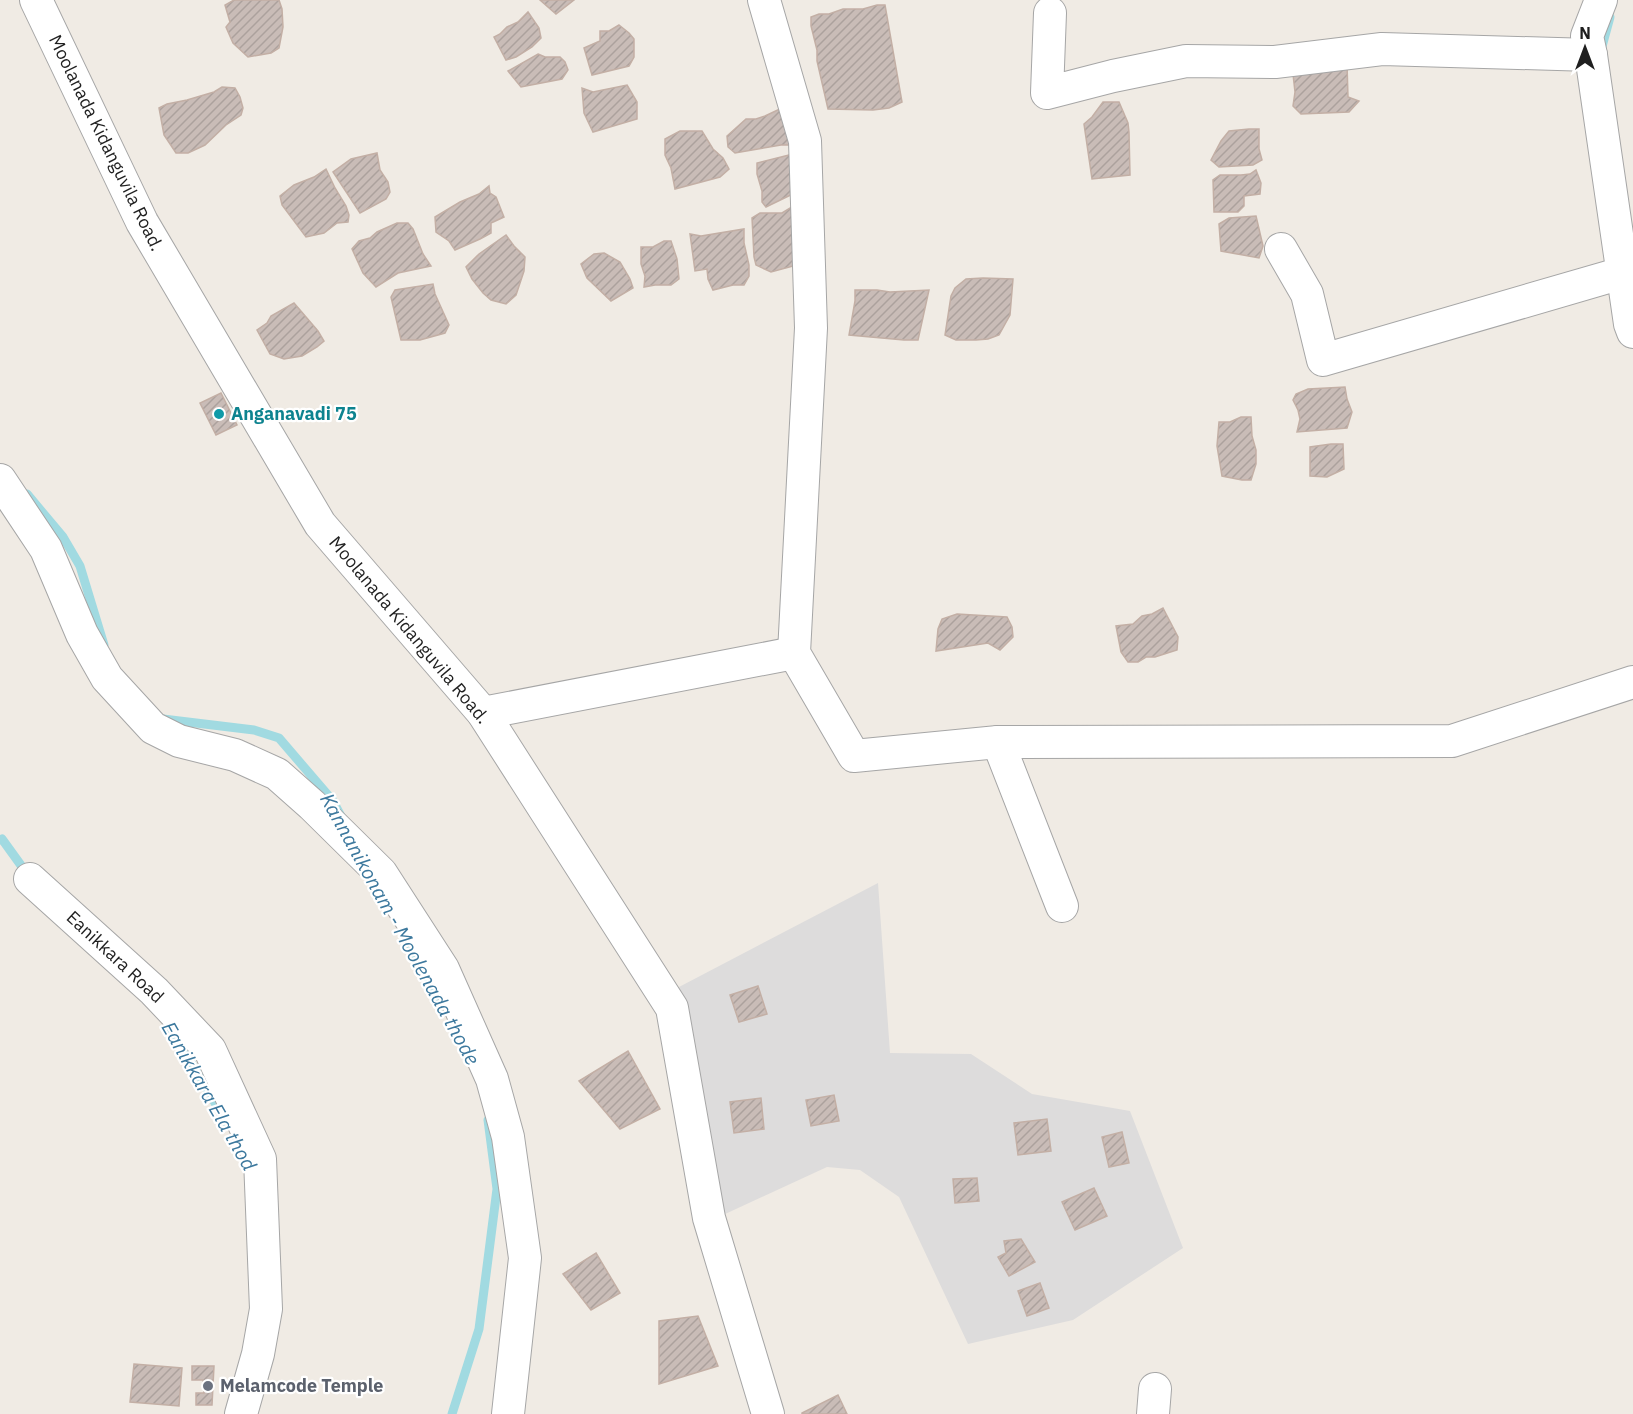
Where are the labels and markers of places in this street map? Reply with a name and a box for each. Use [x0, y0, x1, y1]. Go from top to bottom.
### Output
place label: Anganavadi 75 [231, 402, 357, 425]
marker: Anganavadi 75 [212, 407, 226, 421]
place label: Melamcode Temple [220, 1374, 383, 1397]
marker: Melamcode Temple [201, 1379, 215, 1393]

